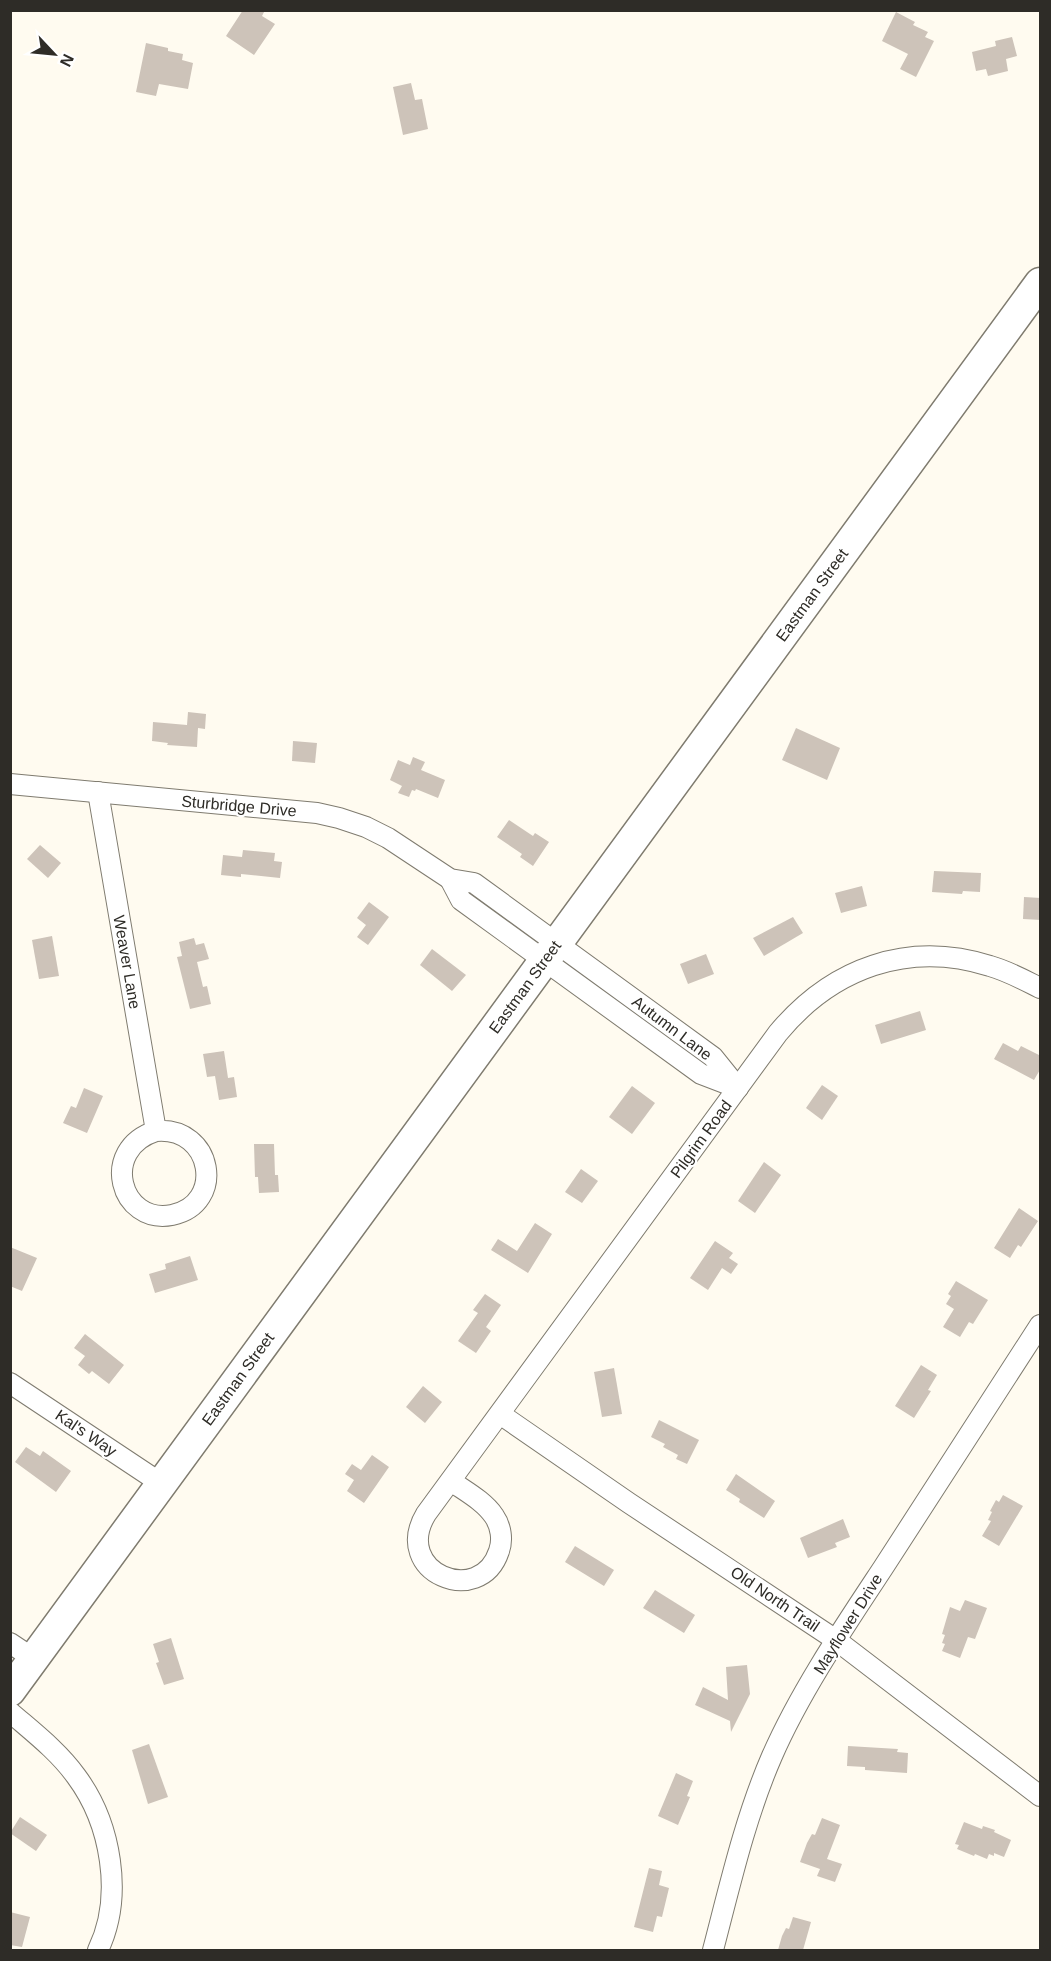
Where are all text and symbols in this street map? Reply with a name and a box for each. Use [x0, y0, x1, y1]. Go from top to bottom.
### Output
north arrow [24, 24, 84, 84]
text: N [57, 51, 77, 69]
street label: Eastman Street [773, 545, 852, 645]
street label: Sturbridge Drive [181, 792, 297, 820]
street label: Weaver Lane [110, 914, 144, 1010]
street label: Eastman Street [486, 937, 565, 1037]
street label: Autumn Lane [629, 993, 715, 1063]
street label: Pilgrim Road [667, 1097, 735, 1181]
street label: Eastman Street [199, 1329, 278, 1429]
street label: Kal's Way [52, 1406, 120, 1460]
street label: Old North Trail [727, 1563, 823, 1635]
street label: Mayflower Drive [810, 1571, 886, 1677]

